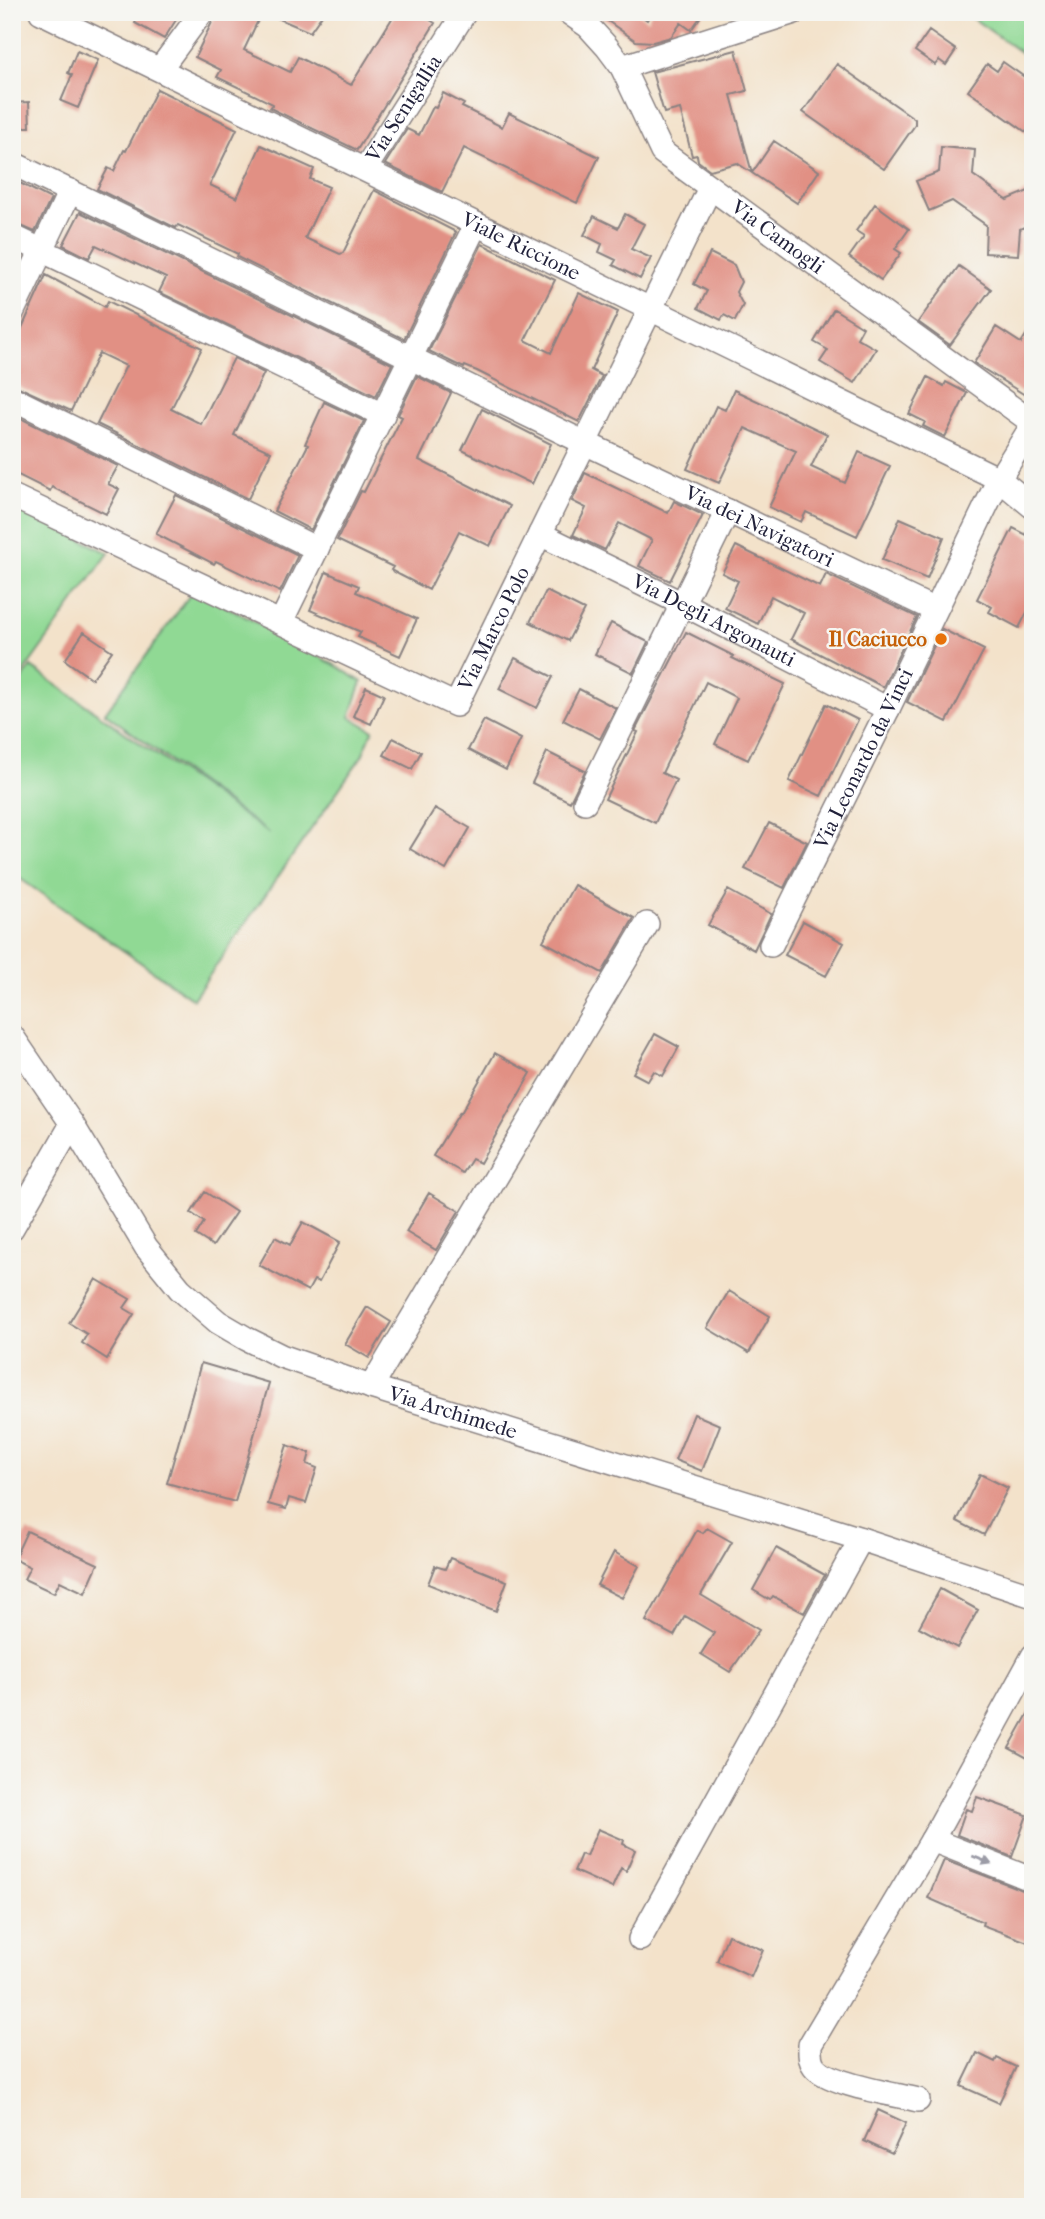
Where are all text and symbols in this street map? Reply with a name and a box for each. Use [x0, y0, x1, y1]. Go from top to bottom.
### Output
street label: Via Senigallia [360, 50, 447, 167]
street label: Via Camogli [726, 194, 829, 278]
street label: Viale Riccione [457, 207, 584, 285]
street label: Via dei Navigatori [680, 480, 838, 572]
street label: Via Marco Polo [453, 562, 534, 695]
street label: Via Degli Argonauti [627, 569, 799, 672]
place label: Il Caciucco [828, 627, 927, 651]
marker: Il Caciucco [933, 631, 949, 647]
street label: Via Leonardo da Vinci [808, 665, 918, 854]
street label: Via Archimede [385, 1381, 520, 1444]
one-way arrow [972, 1855, 993, 1866]

